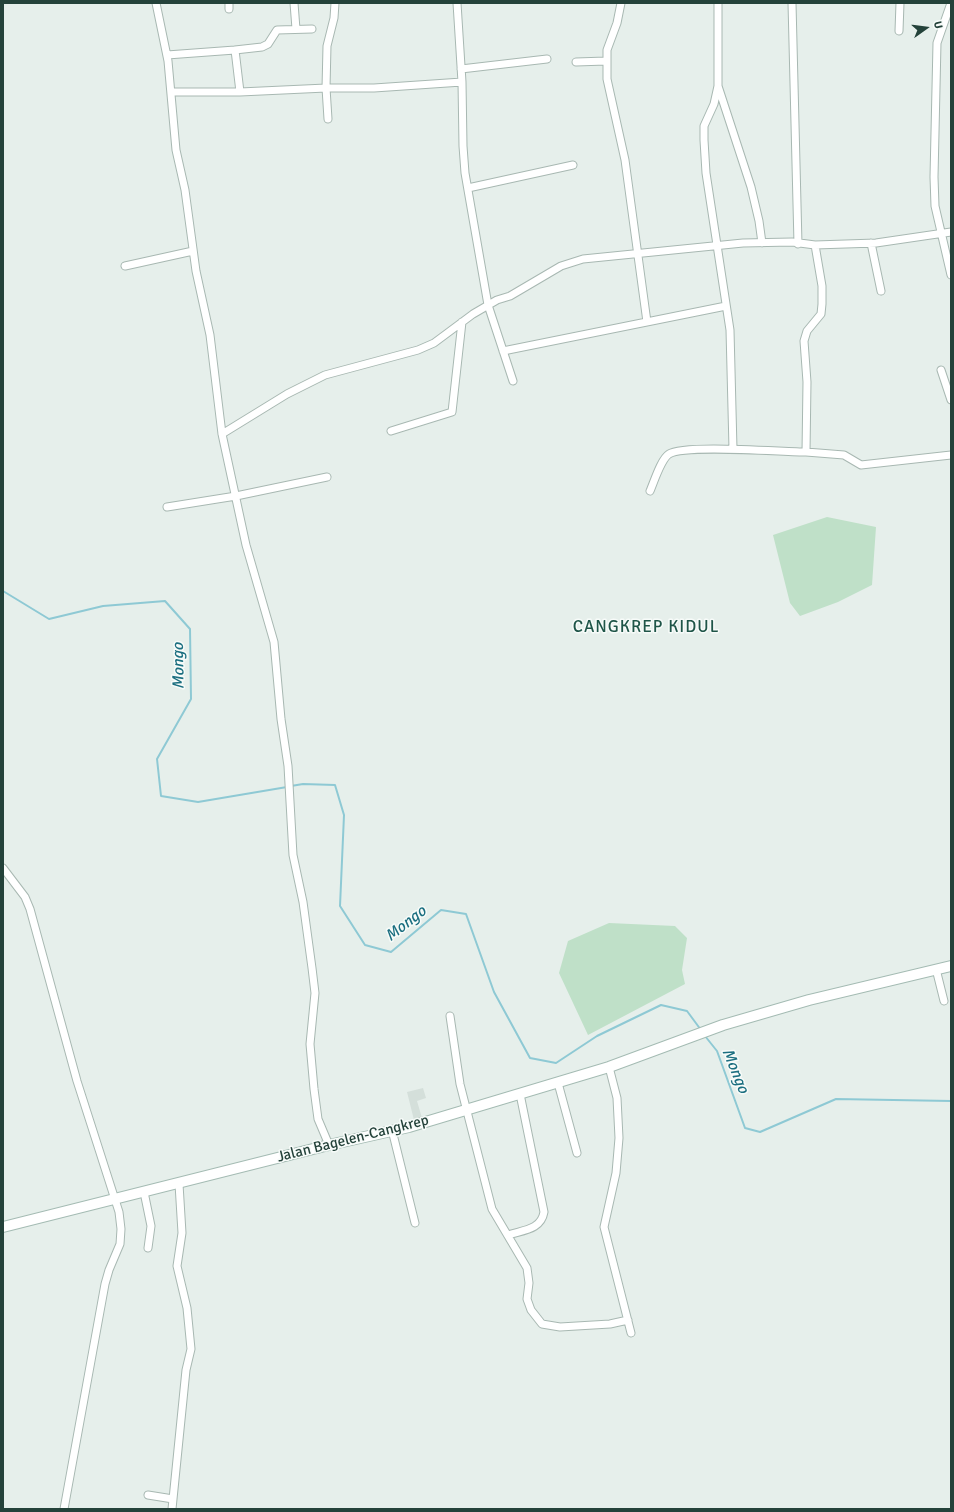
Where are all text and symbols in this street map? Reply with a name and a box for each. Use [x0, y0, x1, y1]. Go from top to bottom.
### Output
north arrow [906, 8, 946, 48]
text: U [931, 20, 945, 30]
district label: CANGKREP KIDUL [573, 618, 719, 638]
water label: Mongo [169, 642, 189, 690]
water label: Mongo [382, 902, 430, 946]
water label: Mongo [717, 1046, 753, 1096]
street label: Jalan Bagelen-Cangkrep [275, 1111, 431, 1167]

